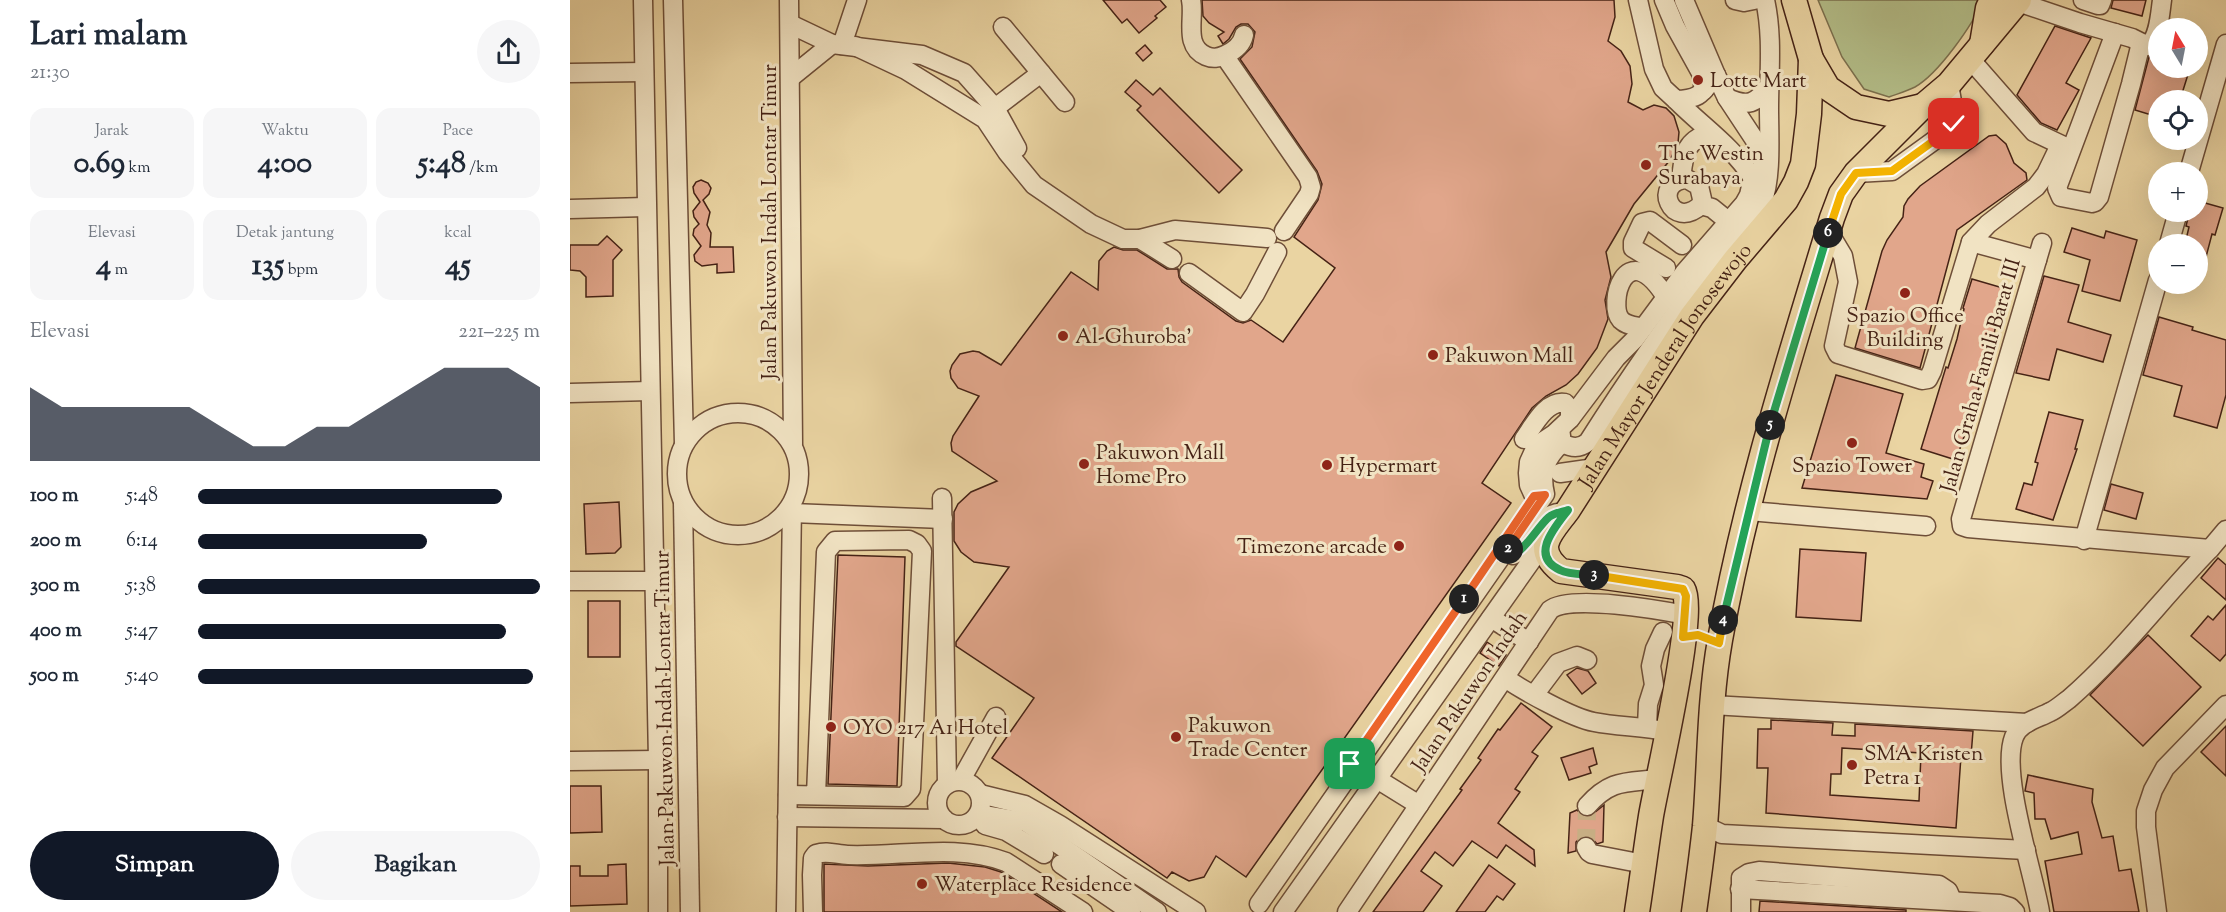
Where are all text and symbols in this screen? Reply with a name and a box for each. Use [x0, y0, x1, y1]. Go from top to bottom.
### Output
text: Lari malam [30, 12, 188, 60]
north arrow [2148, 18, 2208, 78]
map controls [2148, 18, 2208, 294]
button: share [477, 20, 540, 83]
text: 21:30 [30, 59, 70, 88]
street label: Jalan Pakuwon Indah Lontar Timur [756, 64, 786, 381]
place label: Lotte Mart [1710, 67, 1806, 97]
marker: Lotte Mart [1691, 73, 1705, 87]
button: locate [2148, 90, 2208, 150]
pin [1928, 98, 1979, 149]
icon: check [1937, 107, 1970, 140]
text: Jarak [95, 120, 129, 143]
text: Waktu [261, 120, 309, 143]
text: Pace [443, 120, 473, 143]
place label: The Westin Surabaya [1658, 140, 1764, 194]
text: 0.69 [74, 143, 125, 186]
text: 4:00 [258, 143, 312, 186]
text: 5:48 [418, 143, 466, 186]
text: km [125, 157, 150, 180]
text: /km [466, 157, 498, 180]
marker: The Westin Surabaya [1639, 158, 1653, 172]
button: + [2148, 162, 2208, 222]
pin: 6 [1813, 218, 1843, 248]
text: 6 [1824, 221, 1832, 244]
text: Elevasi [88, 222, 136, 245]
text: Detak jantung [236, 222, 334, 245]
text: kcal [444, 222, 472, 245]
button: − [2148, 234, 2208, 294]
street label: Jalan Mayor Jenderal Jonosewojo [1572, 237, 1760, 496]
text: 4 [96, 245, 111, 288]
text: 135 [252, 245, 284, 288]
text: 45 [445, 245, 471, 288]
street label: Jalan Graha Famili Barat III [1934, 255, 2030, 497]
text: m [111, 259, 128, 282]
text: bpm [284, 259, 318, 282]
marker: Spazio Office Building [1898, 286, 1912, 300]
place label: Spazio Office Building [1846, 302, 1964, 356]
text: Elevasi [30, 318, 90, 347]
text: 221–225 m [459, 318, 540, 347]
place label: Al-Ghuroba' [1075, 323, 1192, 353]
marker: Al-Ghuroba' [1056, 329, 1070, 343]
place label: Pakuwon Mall [1445, 342, 1574, 372]
marker: Pakuwon Mall [1426, 348, 1440, 362]
pin: 5 [1755, 410, 1785, 440]
text: 5 [1767, 413, 1773, 436]
marker: Spazio Tower [1845, 436, 1859, 450]
place label: Pakuwon Mall Home Pro [1096, 439, 1225, 493]
place label: Hypermart [1339, 452, 1437, 482]
place label: Spazio Tower [1792, 452, 1912, 482]
marker: Pakuwon Mall Home Pro [1077, 457, 1091, 471]
marker: Hypermart [1320, 458, 1334, 472]
text: 100 m [30, 482, 79, 511]
text: 5:48 [126, 482, 158, 511]
text: 200 m [30, 527, 81, 556]
text: 6:14 [126, 527, 158, 556]
place label: Timezone arcade [1237, 533, 1387, 563]
pin: 2 [1493, 534, 1523, 564]
text: 2 [1504, 537, 1512, 560]
marker: Timezone arcade [1392, 539, 1406, 553]
street label: Jalan Pakuwon Indah Lontar Timur [648, 550, 684, 867]
pin: 3 [1579, 560, 1609, 590]
text: 3 [1591, 563, 1597, 586]
text: 300 m [30, 572, 80, 601]
text: 5:38 [126, 572, 156, 601]
pin: 1 [1449, 584, 1479, 614]
text: 1 [1461, 587, 1467, 610]
street label: Jalan Pakuwon Indah [1405, 605, 1536, 780]
pin: 4 [1708, 605, 1738, 635]
text: 4 [1719, 608, 1727, 631]
text: 400 m [30, 617, 82, 646]
text: 5:47 [126, 617, 158, 646]
text: 500 m [30, 662, 79, 691]
text: 5:40 [126, 662, 159, 691]
place label: Pakuwon Trade Center [1188, 712, 1307, 766]
place label: OYO 217 A1 Hotel [843, 714, 1009, 744]
marker: OYO 217 A1 Hotel [824, 720, 838, 734]
marker: Pakuwon Trade Center [1169, 730, 1183, 744]
pin [1324, 738, 1375, 789]
place label: SMA Kristen Petra 1 [1864, 740, 1983, 794]
icon: arrive [1333, 747, 1366, 780]
marker: SMA Kristen Petra 1 [1845, 758, 1859, 772]
button: Simpan [30, 831, 279, 900]
button: Bagikan [291, 831, 540, 900]
place label: Waterplace Residence [934, 871, 1132, 901]
marker: Waterplace Residence [915, 877, 929, 891]

